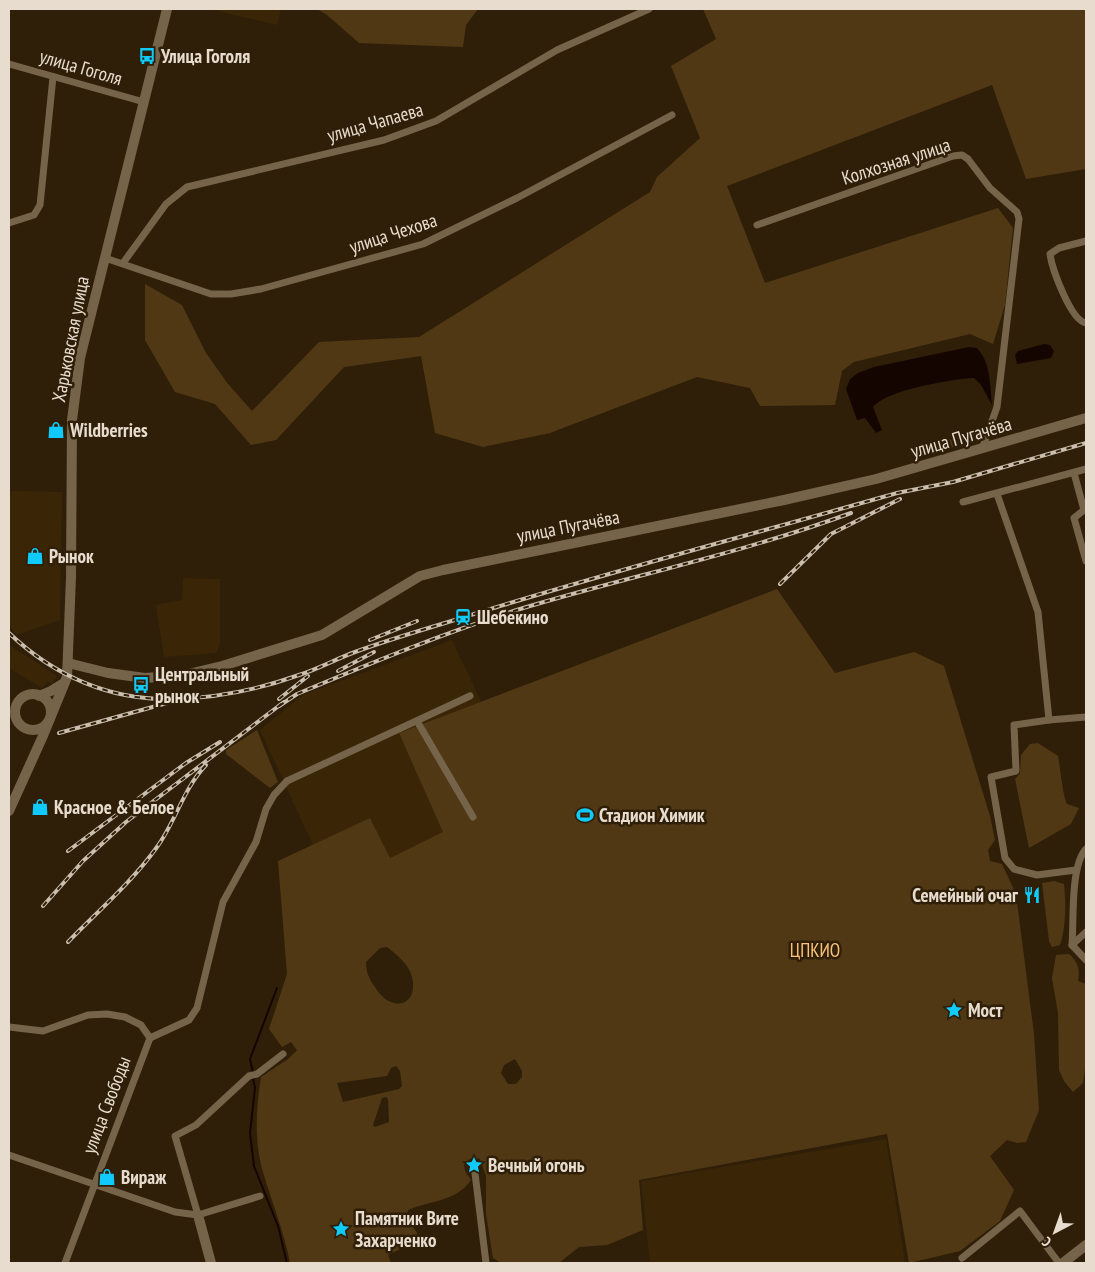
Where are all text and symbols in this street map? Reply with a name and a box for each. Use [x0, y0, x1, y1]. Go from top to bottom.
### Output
street label: улица Гоголя [37, 44, 125, 90]
place label: Улица Гоголя [160, 44, 250, 68]
bus stop icon: Улица Гоголя [137, 46, 157, 66]
street label: улица Чапаева [324, 97, 426, 147]
street label: Колхозная улица [839, 132, 953, 190]
street label: улица Чехова [346, 208, 440, 258]
street label: Харьковская улица [46, 274, 94, 404]
street label: улица Пугачёва [908, 411, 1014, 463]
place label: Wildberries [69, 418, 148, 442]
shop icon: Wildberries [46, 420, 66, 440]
street label: улица Пугачёва [515, 504, 621, 548]
place label: Рынок [49, 544, 94, 568]
shop icon: Рынок [25, 546, 45, 566]
place label: Шебекино [477, 605, 548, 629]
station icon: Шебекино [453, 607, 473, 627]
place label: Центральный рынок [155, 662, 249, 708]
bus stop icon: Центральный рынок [131, 675, 151, 695]
place label: Красное & Белое [54, 795, 174, 819]
shop icon: Красное & Белое [30, 797, 50, 817]
place label: Стадион Химик [599, 803, 705, 827]
sports icon: Стадион Химик [575, 805, 595, 825]
place label: Семейный очаг [912, 883, 1018, 907]
restaurant icon: Семейный очаг [1022, 885, 1042, 905]
park label: ЦПКИО [790, 938, 840, 962]
place label: Мост [968, 998, 1003, 1022]
place icon: Мост [944, 1000, 964, 1020]
street label: улица Свободы [76, 1053, 136, 1157]
place label: Вечный огонь [488, 1153, 585, 1177]
place icon: Вечный огонь [464, 1155, 484, 1175]
place label: Вираж [121, 1165, 167, 1189]
shop icon: Вираж [97, 1167, 117, 1187]
place label: Памятник Вите Захарченко [355, 1206, 459, 1252]
north arrow [1030, 1207, 1080, 1257]
place icon: Памятник Вите Захарченко [331, 1219, 351, 1239]
text: С [1038, 1233, 1055, 1251]

